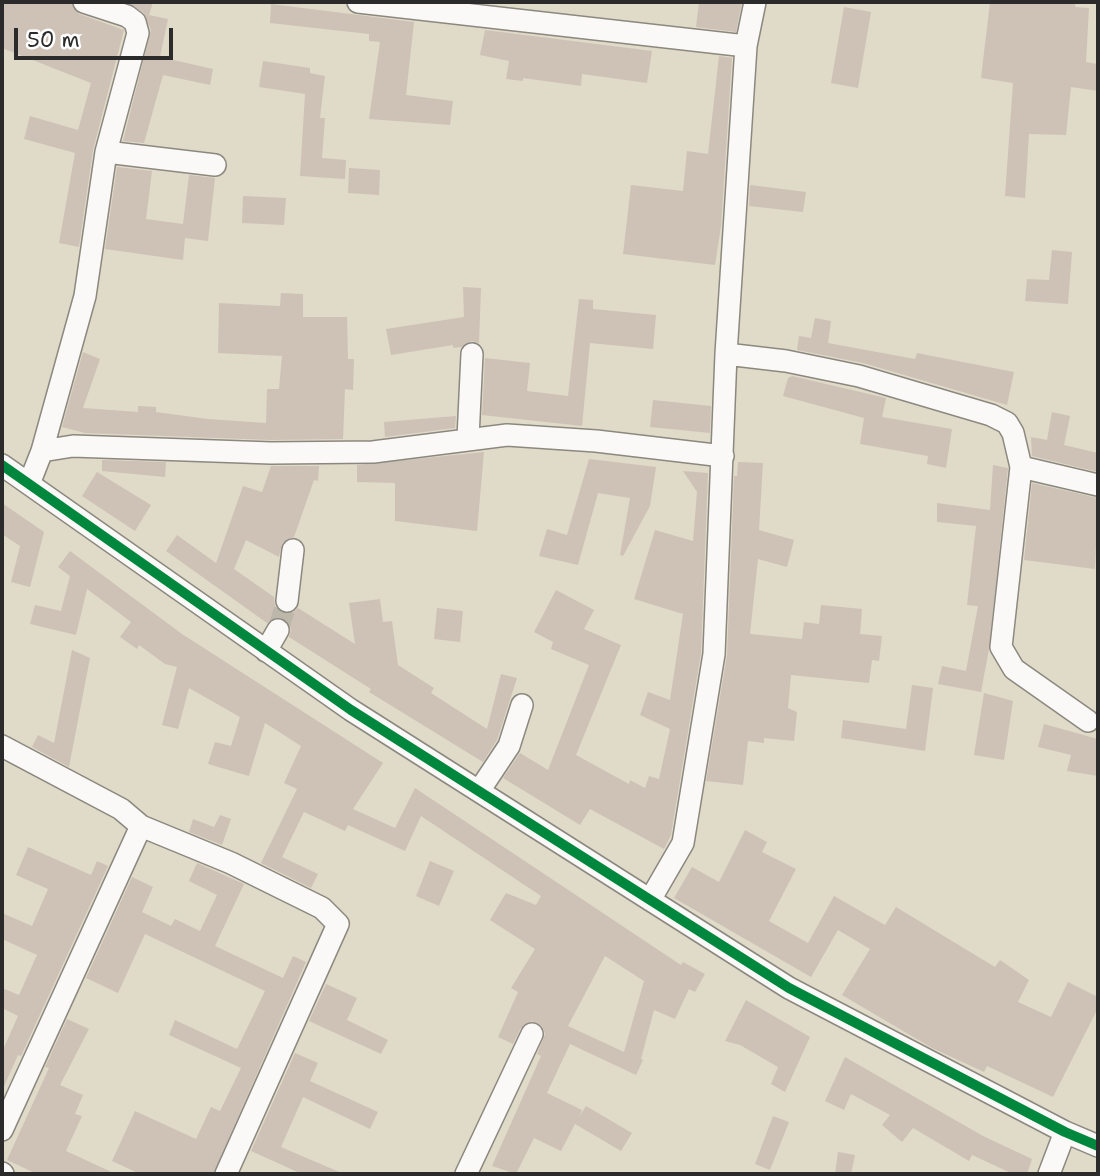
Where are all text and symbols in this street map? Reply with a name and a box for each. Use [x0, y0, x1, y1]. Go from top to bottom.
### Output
scale bar [18, 14, 177, 58]
text: 50 m [27, 26, 80, 54]

